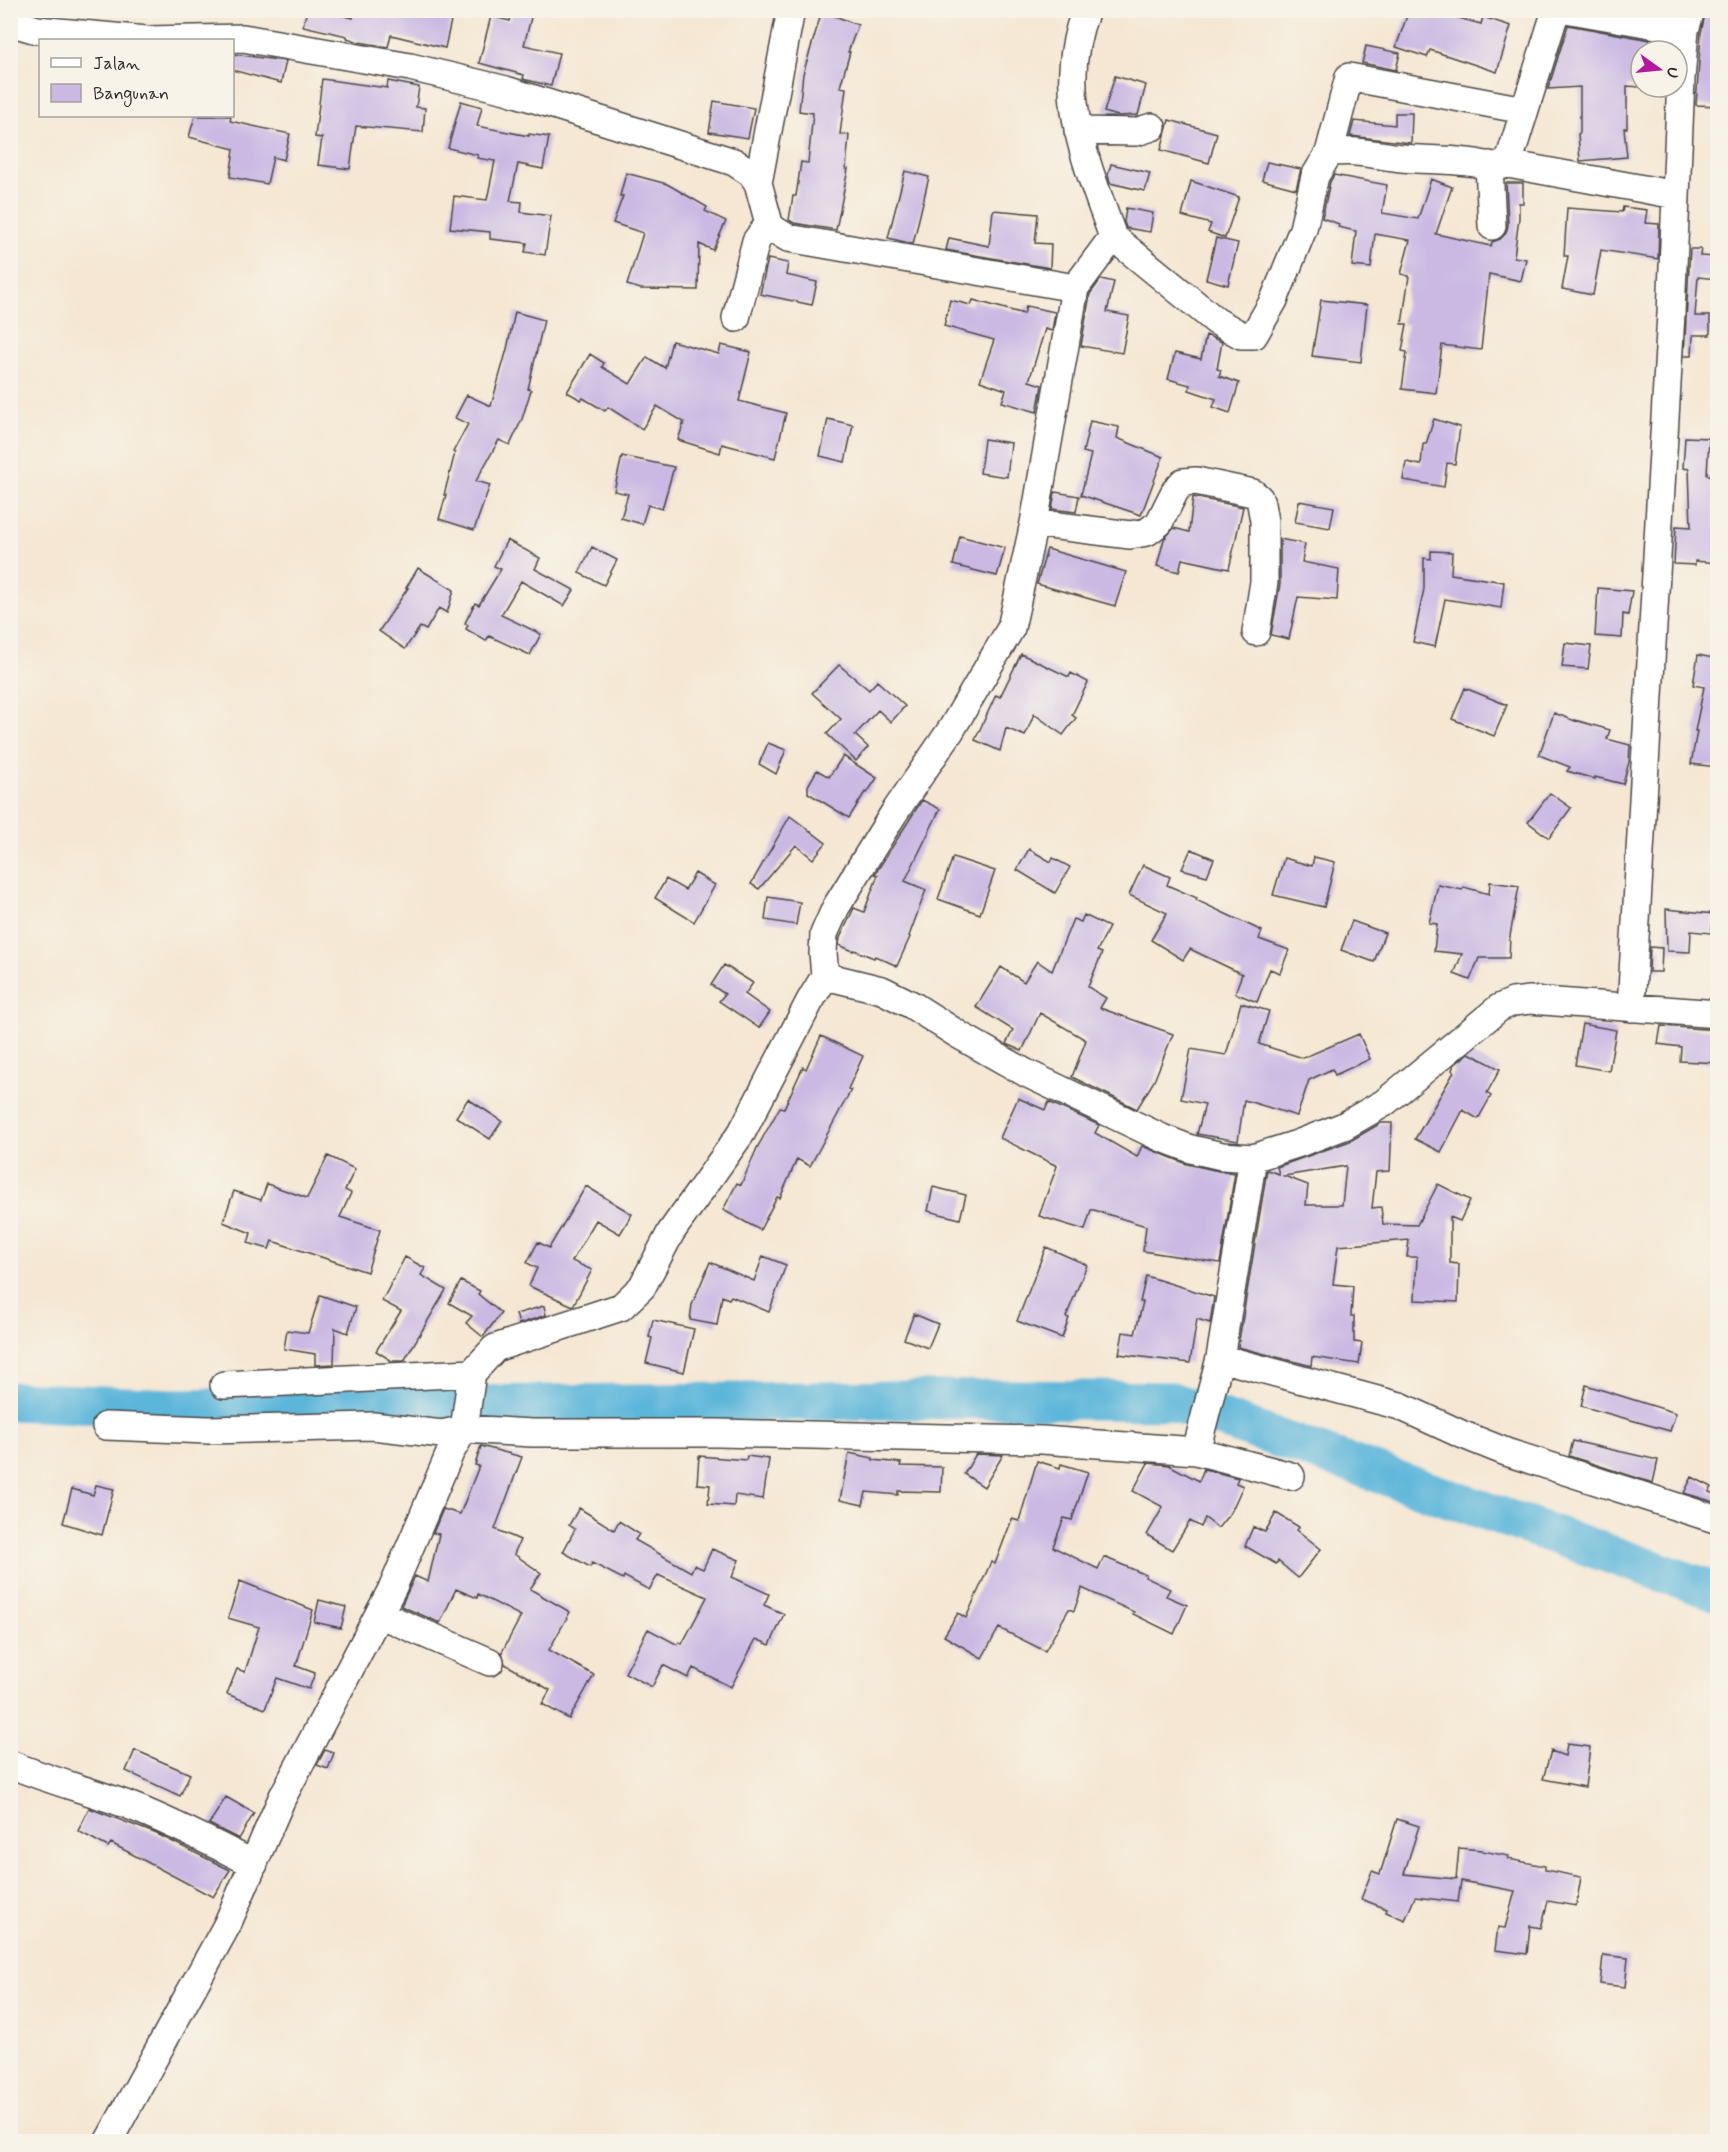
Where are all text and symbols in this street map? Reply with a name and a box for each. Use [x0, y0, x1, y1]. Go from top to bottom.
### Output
legend [39, 39, 234, 117]
north arrow [1629, 39, 1689, 99]
text: Jalan [93, 52, 140, 76]
text: U [1661, 65, 1684, 80]
text: Bangunan [93, 82, 169, 107]

